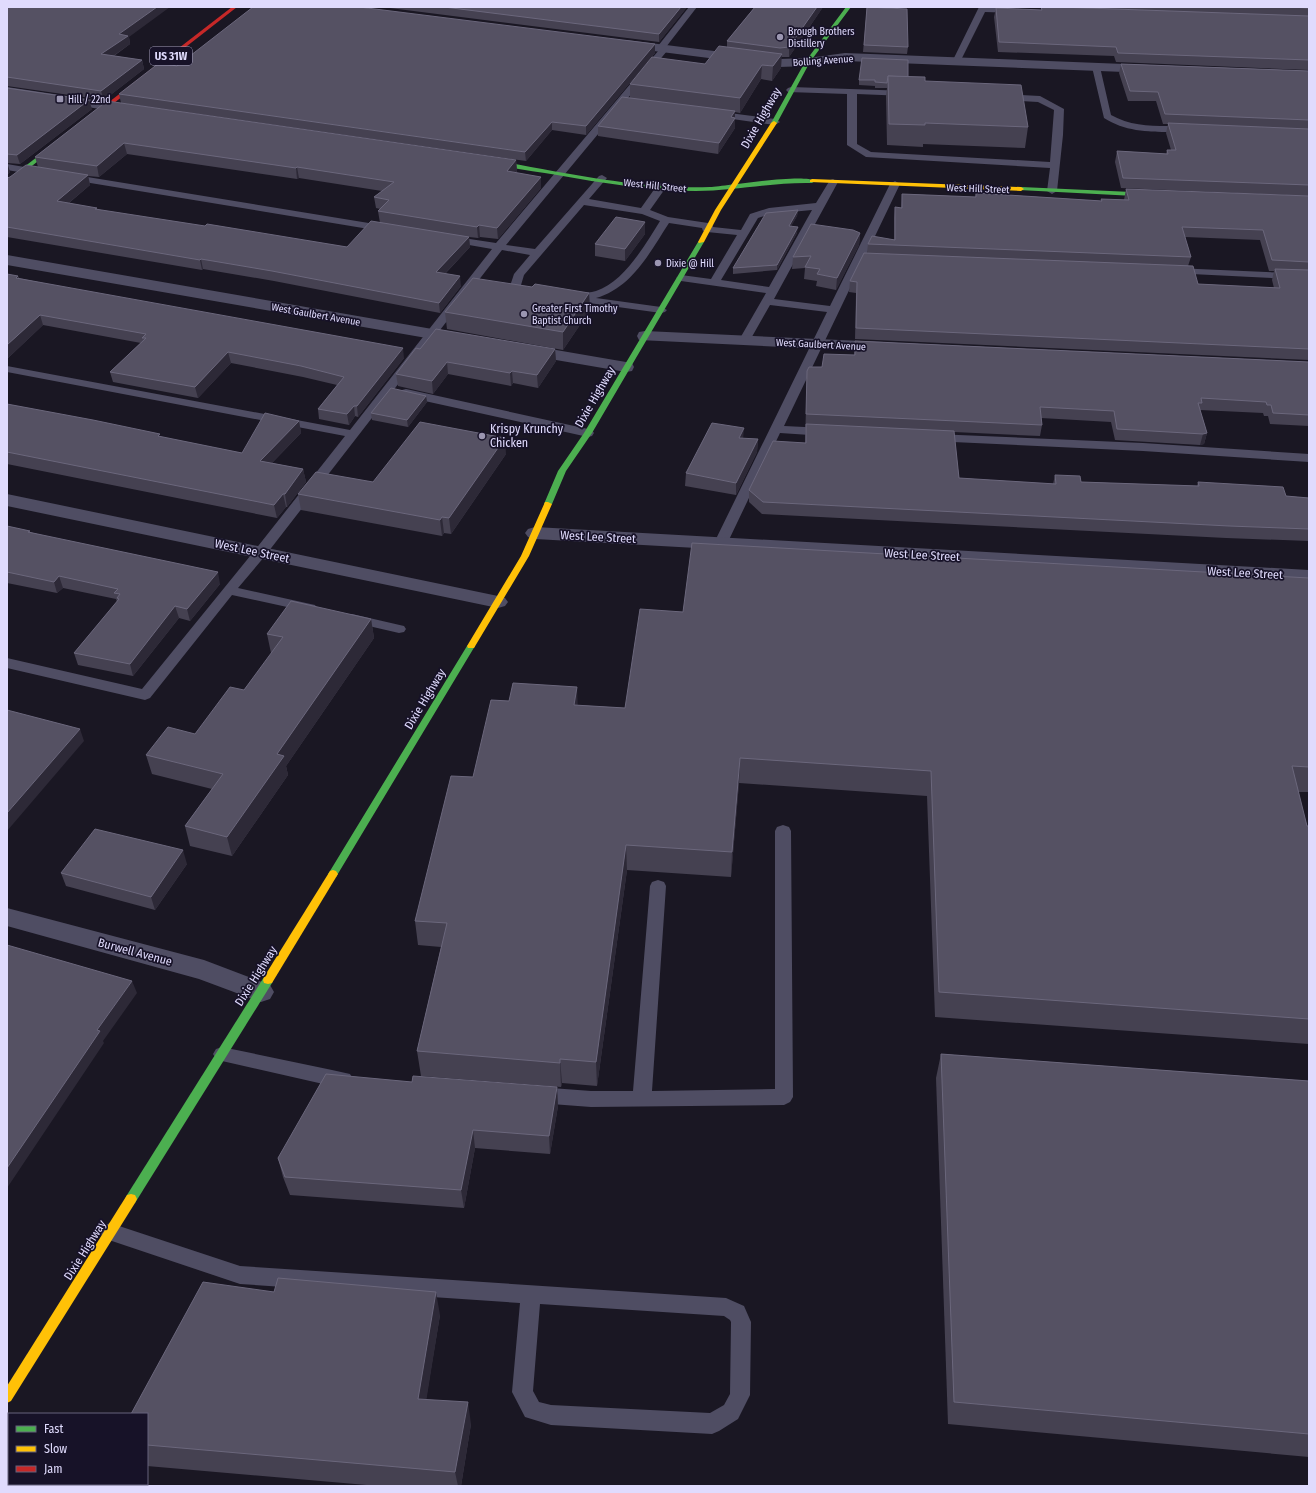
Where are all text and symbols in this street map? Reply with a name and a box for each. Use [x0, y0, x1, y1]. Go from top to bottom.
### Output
place label: Brough Brothers Distillery [788, 26, 855, 50]
marker: Brough Brothers Distillery [775, 32, 785, 42]
road number: US 31W [150, 47, 192, 65]
street label: Bolling Avenue [792, 53, 854, 69]
street label: Dixie Highway [738, 84, 784, 151]
marker: Hill / 22nd [55, 94, 65, 104]
place label: Hill / 22nd [68, 94, 111, 106]
street label: West Hill Street [623, 177, 688, 195]
street label: West Hill Street [946, 182, 1010, 196]
marker: Dixie @ Hill [653, 258, 663, 268]
place label: Dixie @ Hill [666, 258, 714, 270]
street label: West Gaulbert Avenue [270, 301, 361, 329]
place label: Greater First Timothy Baptist Church [532, 303, 618, 327]
marker: Greater First Timothy Baptist Church [519, 309, 529, 319]
street label: West Gaulbert Avenue [776, 337, 866, 353]
street label: Dixie Highway [572, 363, 618, 430]
place label: Krispy Krunchy Chicken [490, 422, 564, 450]
marker: Krispy Krunchy Chicken [477, 431, 487, 441]
street label: West Lee Street [560, 528, 636, 546]
street label: West Lee Street [213, 536, 291, 566]
street label: West Lee Street [884, 546, 960, 564]
street label: West Lee Street [1207, 564, 1283, 582]
street label: Dixie Highway [401, 666, 449, 732]
street label: Burwell Avenue [96, 935, 174, 969]
street label: Dixie Highway [232, 943, 280, 1009]
street label: Dixie Highway [61, 1217, 109, 1283]
legend [8, 1413, 148, 1485]
text: Fast [44, 1422, 63, 1436]
text: Slow [44, 1442, 67, 1456]
text: Jam [44, 1462, 62, 1476]

